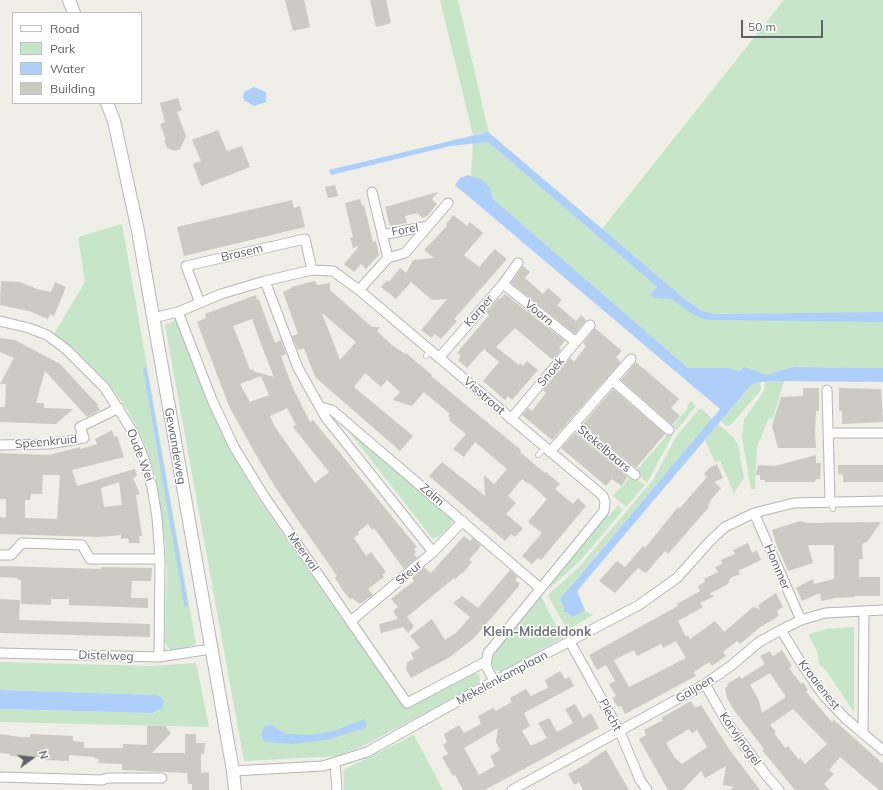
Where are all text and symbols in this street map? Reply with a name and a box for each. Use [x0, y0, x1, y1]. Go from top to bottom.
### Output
legend [12, 12, 142, 104]
scale bar [743, 12, 825, 38]
text: 50 m [748, 19, 776, 34]
text: Road [50, 21, 79, 36]
text: Park [50, 41, 75, 56]
text: Water [50, 61, 85, 76]
text: Building [50, 81, 95, 96]
street label: Forel [390, 220, 420, 240]
street label: Brasem [220, 241, 264, 265]
street label: Karper [461, 292, 497, 330]
street label: Voorn [522, 297, 556, 329]
street label: Snoek [535, 354, 567, 390]
street label: Visstraat [460, 374, 508, 418]
street label: Gewandeweg [161, 407, 189, 485]
street label: Stekelbaars [574, 422, 634, 476]
street label: Oude Wei [123, 427, 157, 483]
street label: Speenkruid [14, 432, 78, 452]
street label: Zalm [417, 481, 447, 509]
street label: Meerval [284, 530, 322, 574]
street label: Hommer [761, 542, 793, 592]
street label: Steur [393, 558, 425, 588]
district label: Klein-Middeldonk [483, 624, 591, 640]
street label: Distelweg [78, 648, 134, 664]
street label: Mekelenkamplaan [454, 648, 550, 708]
street label: Kraaienest [795, 657, 843, 713]
street label: Galjoen [673, 672, 717, 706]
street label: Plecht [596, 696, 624, 734]
street label: Korvijnagel [716, 709, 764, 769]
north arrow [12, 738, 52, 778]
text: N [36, 749, 51, 761]

